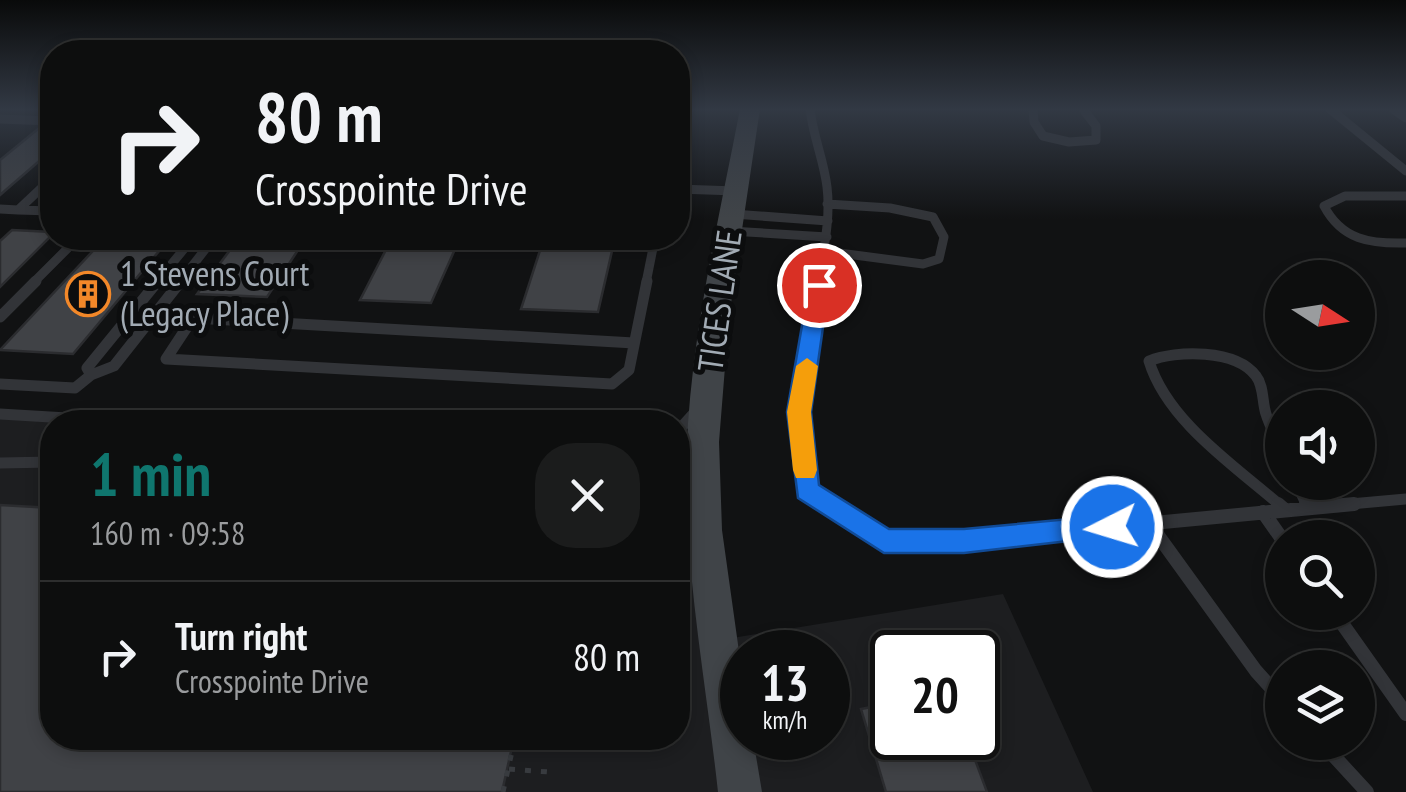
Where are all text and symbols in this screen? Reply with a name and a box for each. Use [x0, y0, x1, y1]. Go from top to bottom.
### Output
text: 80 m [255, 71, 383, 161]
icon: right [90, 80, 220, 210]
text: Crosspointe Drive [255, 159, 528, 217]
street label: TICES LANE [686, 227, 752, 375]
pin [777, 243, 862, 328]
place label: 1 Stevens Court (Legacy Place) [120, 250, 310, 336]
icon: arrive [792, 258, 847, 313]
north arrow [1265, 260, 1375, 370]
map controls [1265, 260, 1375, 760]
building icon: 1 Stevens Court (Legacy Place) [65, 271, 111, 317]
button: sound [1265, 390, 1375, 500]
text: 1 min [90, 435, 211, 513]
button: close [535, 443, 640, 548]
position arrow [1060, 475, 1164, 579]
text: 160 m · 09:58 [90, 512, 245, 554]
button: search [1265, 520, 1375, 630]
text: Turn right [175, 611, 307, 660]
icon: right [90, 629, 145, 684]
speed limit sign: 20 [870, 630, 1000, 760]
text: 80 m [573, 632, 640, 681]
text: 13 [761, 650, 809, 715]
button: layers [1265, 650, 1375, 760]
text: Crosspointe Drive [175, 660, 369, 702]
text: km/h [763, 704, 807, 736]

